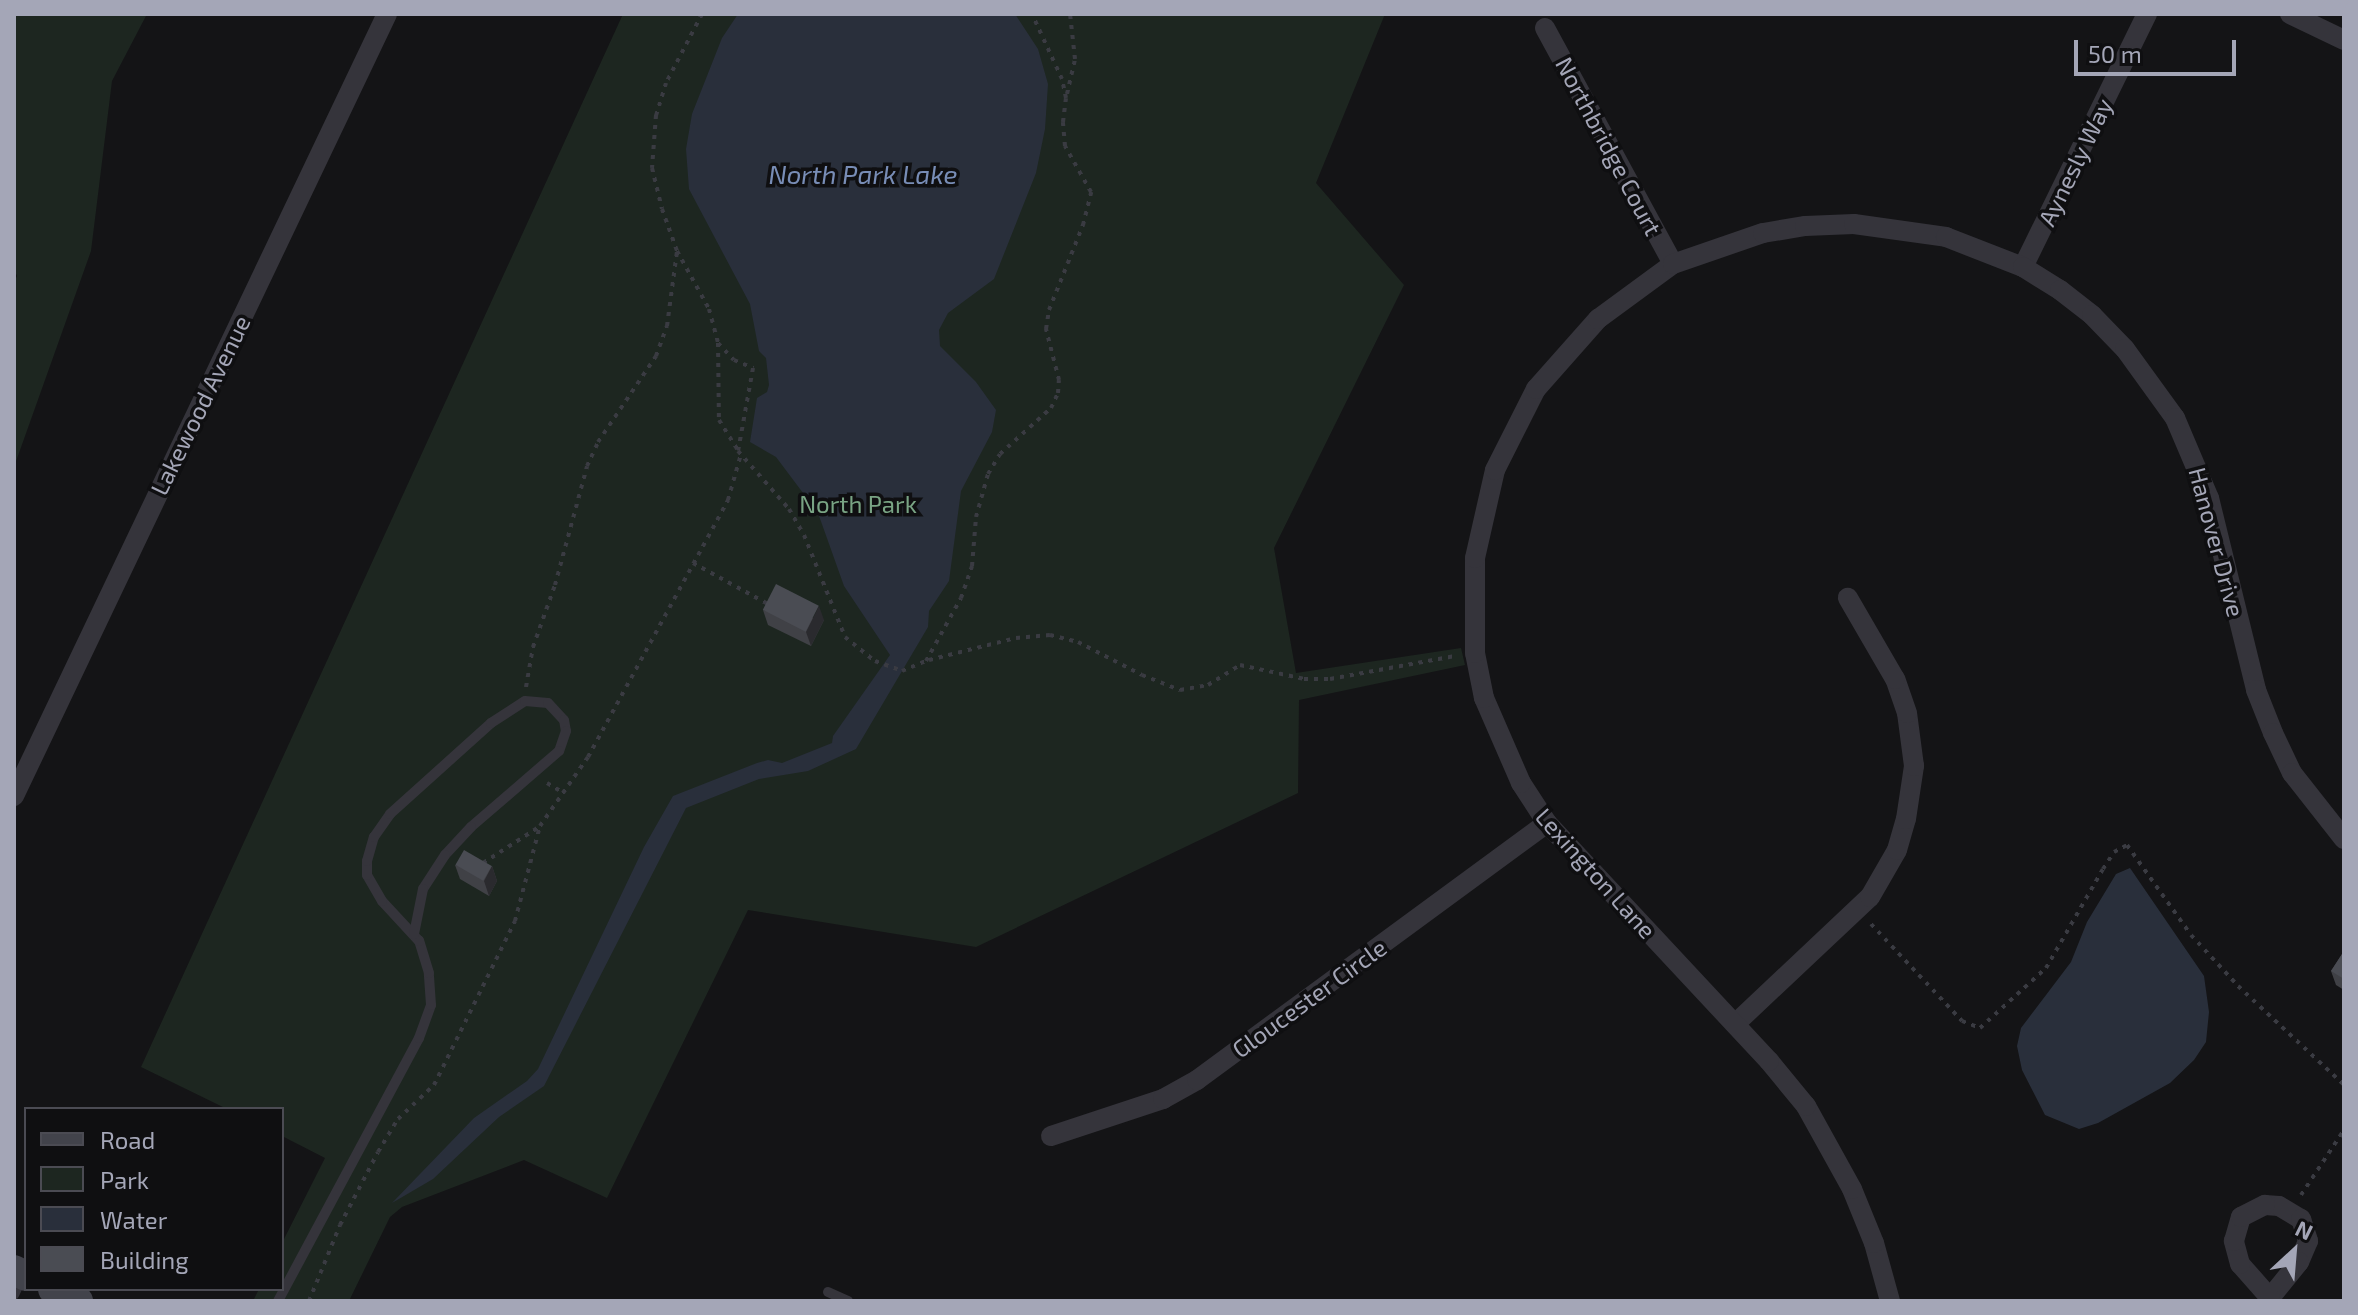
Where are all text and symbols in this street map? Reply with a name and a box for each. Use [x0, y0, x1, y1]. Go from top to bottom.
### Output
scale bar [2078, 24, 2240, 74]
text: 50 m [2088, 39, 2142, 68]
street label: Northbridge Court [1550, 52, 1668, 240]
street label: Aynesly Way [2032, 93, 2118, 231]
water label: North Park Lake [768, 158, 958, 190]
street label: Lakewood Avenue [144, 310, 256, 500]
street label: Hanover Drive [2183, 464, 2251, 620]
park label: North Park [799, 490, 917, 518]
street label: Lexington Lane [1530, 802, 1662, 944]
street label: Gloucester Circle [1226, 932, 1392, 1064]
legend [24, 1107, 284, 1291]
text: Road [100, 1125, 155, 1154]
text: Park [100, 1165, 149, 1194]
text: Water [100, 1205, 167, 1234]
north arrow [2254, 1211, 2334, 1291]
text: N [2292, 1214, 2317, 1245]
text: Building [100, 1245, 189, 1274]

